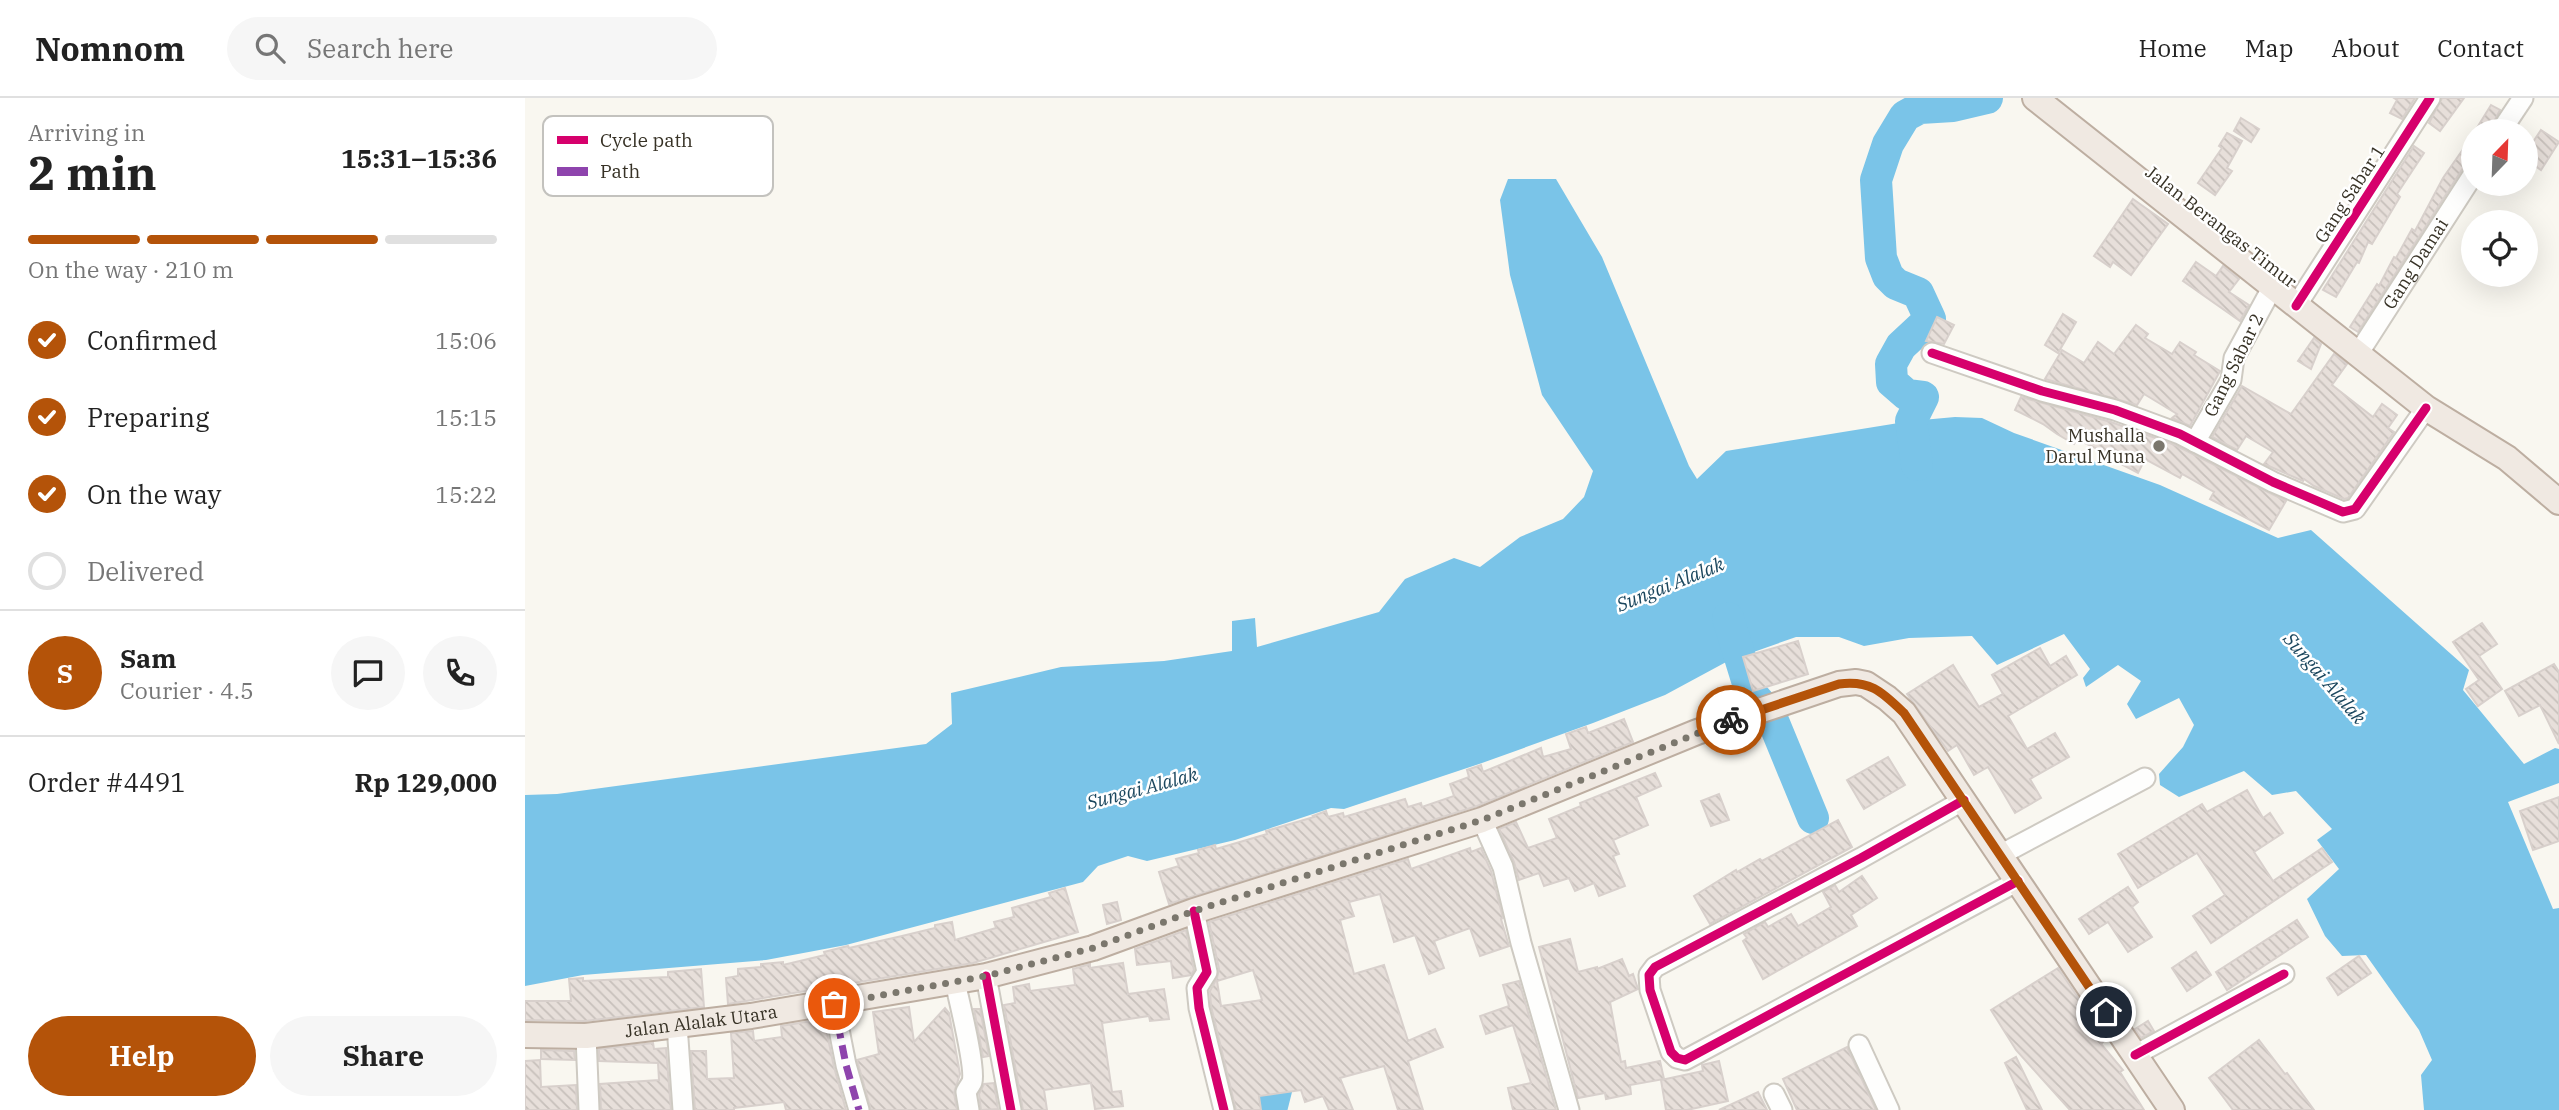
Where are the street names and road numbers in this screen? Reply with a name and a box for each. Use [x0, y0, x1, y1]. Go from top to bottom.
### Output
street label: Gang Sabar 1 [2309, 140, 2390, 247]
street label: Jalan Berangas Timur [2141, 160, 2302, 293]
street label: Gang Damai [2378, 214, 2453, 314]
street label: Gang Sabar 2 [2199, 309, 2269, 420]
street label: Jalan Alalak Utara [624, 1000, 779, 1042]

